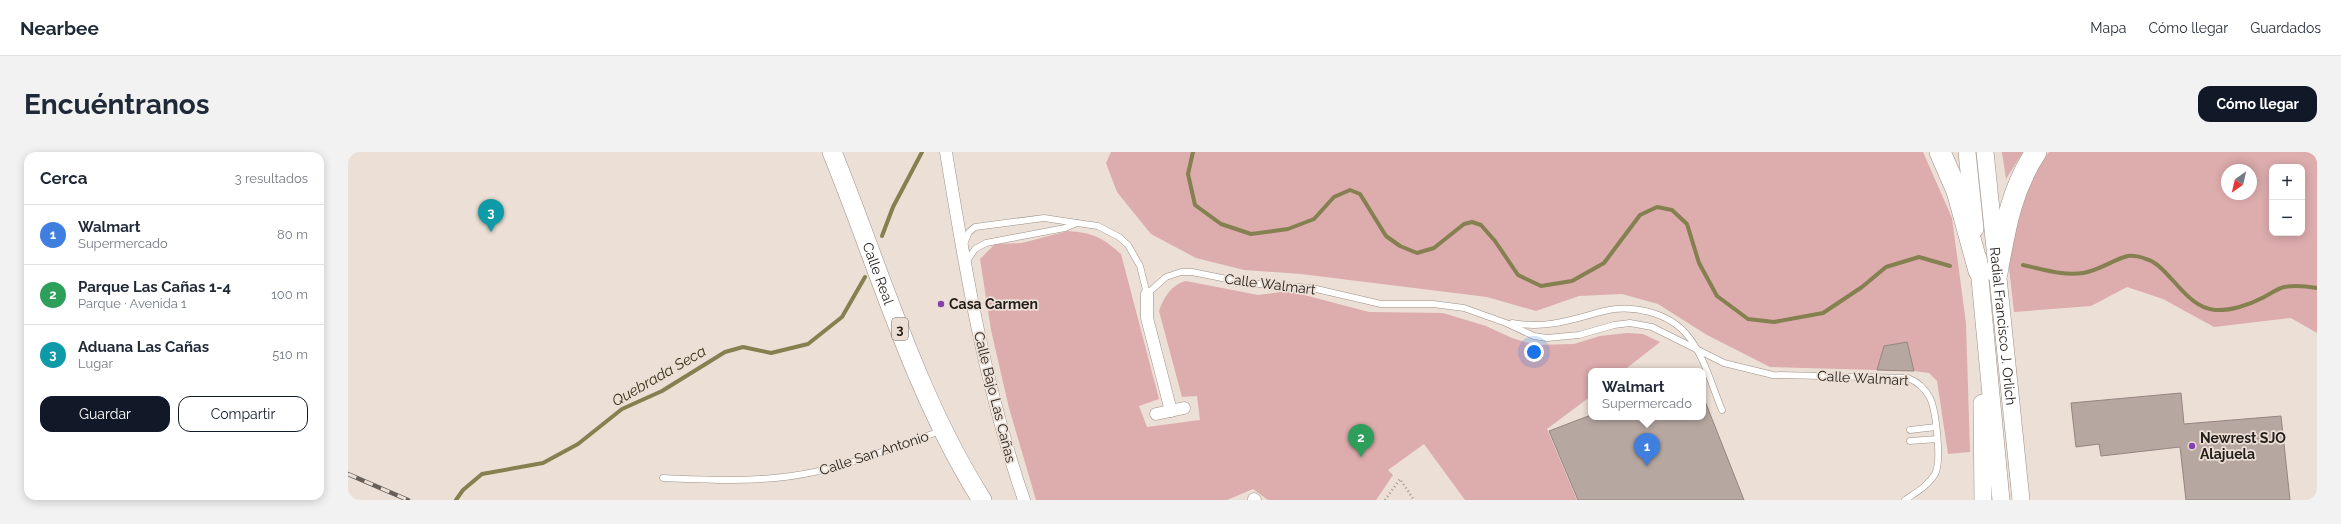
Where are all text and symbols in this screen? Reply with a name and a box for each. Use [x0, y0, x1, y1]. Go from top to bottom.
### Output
text: Nearbee [20, 17, 99, 39]
text: Mapa [2090, 20, 2126, 36]
text: Cómo llegar [2148, 20, 2228, 36]
text: Guardados [2250, 20, 2321, 36]
button: Cómo llegar [2198, 86, 2317, 122]
text: Encuéntranos [24, 88, 210, 121]
north arrow [2221, 164, 2257, 200]
map controls [2269, 164, 2305, 236]
button: + [2269, 164, 2305, 200]
text: Cerca [40, 168, 88, 188]
text: 3 resultados [235, 171, 308, 186]
pin: 3 [478, 199, 504, 232]
button: − [2269, 200, 2305, 236]
text: Walmart [78, 218, 140, 236]
text: 1 [50, 227, 56, 242]
text: 80 m [277, 227, 308, 242]
text: Supermercado [78, 236, 168, 251]
street label: Calle Real [859, 240, 897, 307]
street label: Radial Francisco J. Orlich [1987, 246, 2019, 406]
street label: Calle Walmart [1224, 270, 1317, 298]
text: Parque Las Cañas 1-4 [78, 278, 231, 296]
text: 2 [49, 287, 57, 302]
text: 100 m [271, 287, 308, 302]
text: Parque · Avenida 1 [78, 296, 187, 311]
place label: Casa Carmen [949, 296, 1038, 312]
marker: Casa Carmen [936, 299, 946, 309]
road number: 3 [892, 318, 908, 340]
street label: Calle Bajo Las Cañas [971, 330, 1019, 464]
text: Aduana Las Cañas [78, 338, 209, 356]
water label: Quebrada Seca [609, 342, 709, 410]
your location [1524, 342, 1544, 362]
text: 3 [49, 347, 57, 362]
text: 510 m [272, 347, 308, 362]
text: Lugar [78, 356, 113, 371]
popup [1588, 368, 1706, 420]
street label: Calle Walmart [1817, 368, 1909, 388]
text: Walmart [1602, 378, 1665, 396]
button: Guardar [40, 396, 170, 432]
button: Compartir [178, 396, 308, 432]
text: Supermercado [1602, 396, 1692, 411]
pin: 2 [1348, 424, 1374, 457]
street label: Calle San Antonio [817, 428, 931, 478]
place label: Newrest SJO Alajuela [2200, 430, 2286, 462]
pin: 1 [1634, 433, 1660, 466]
marker: Newrest SJO Alajuela [2187, 441, 2197, 451]

